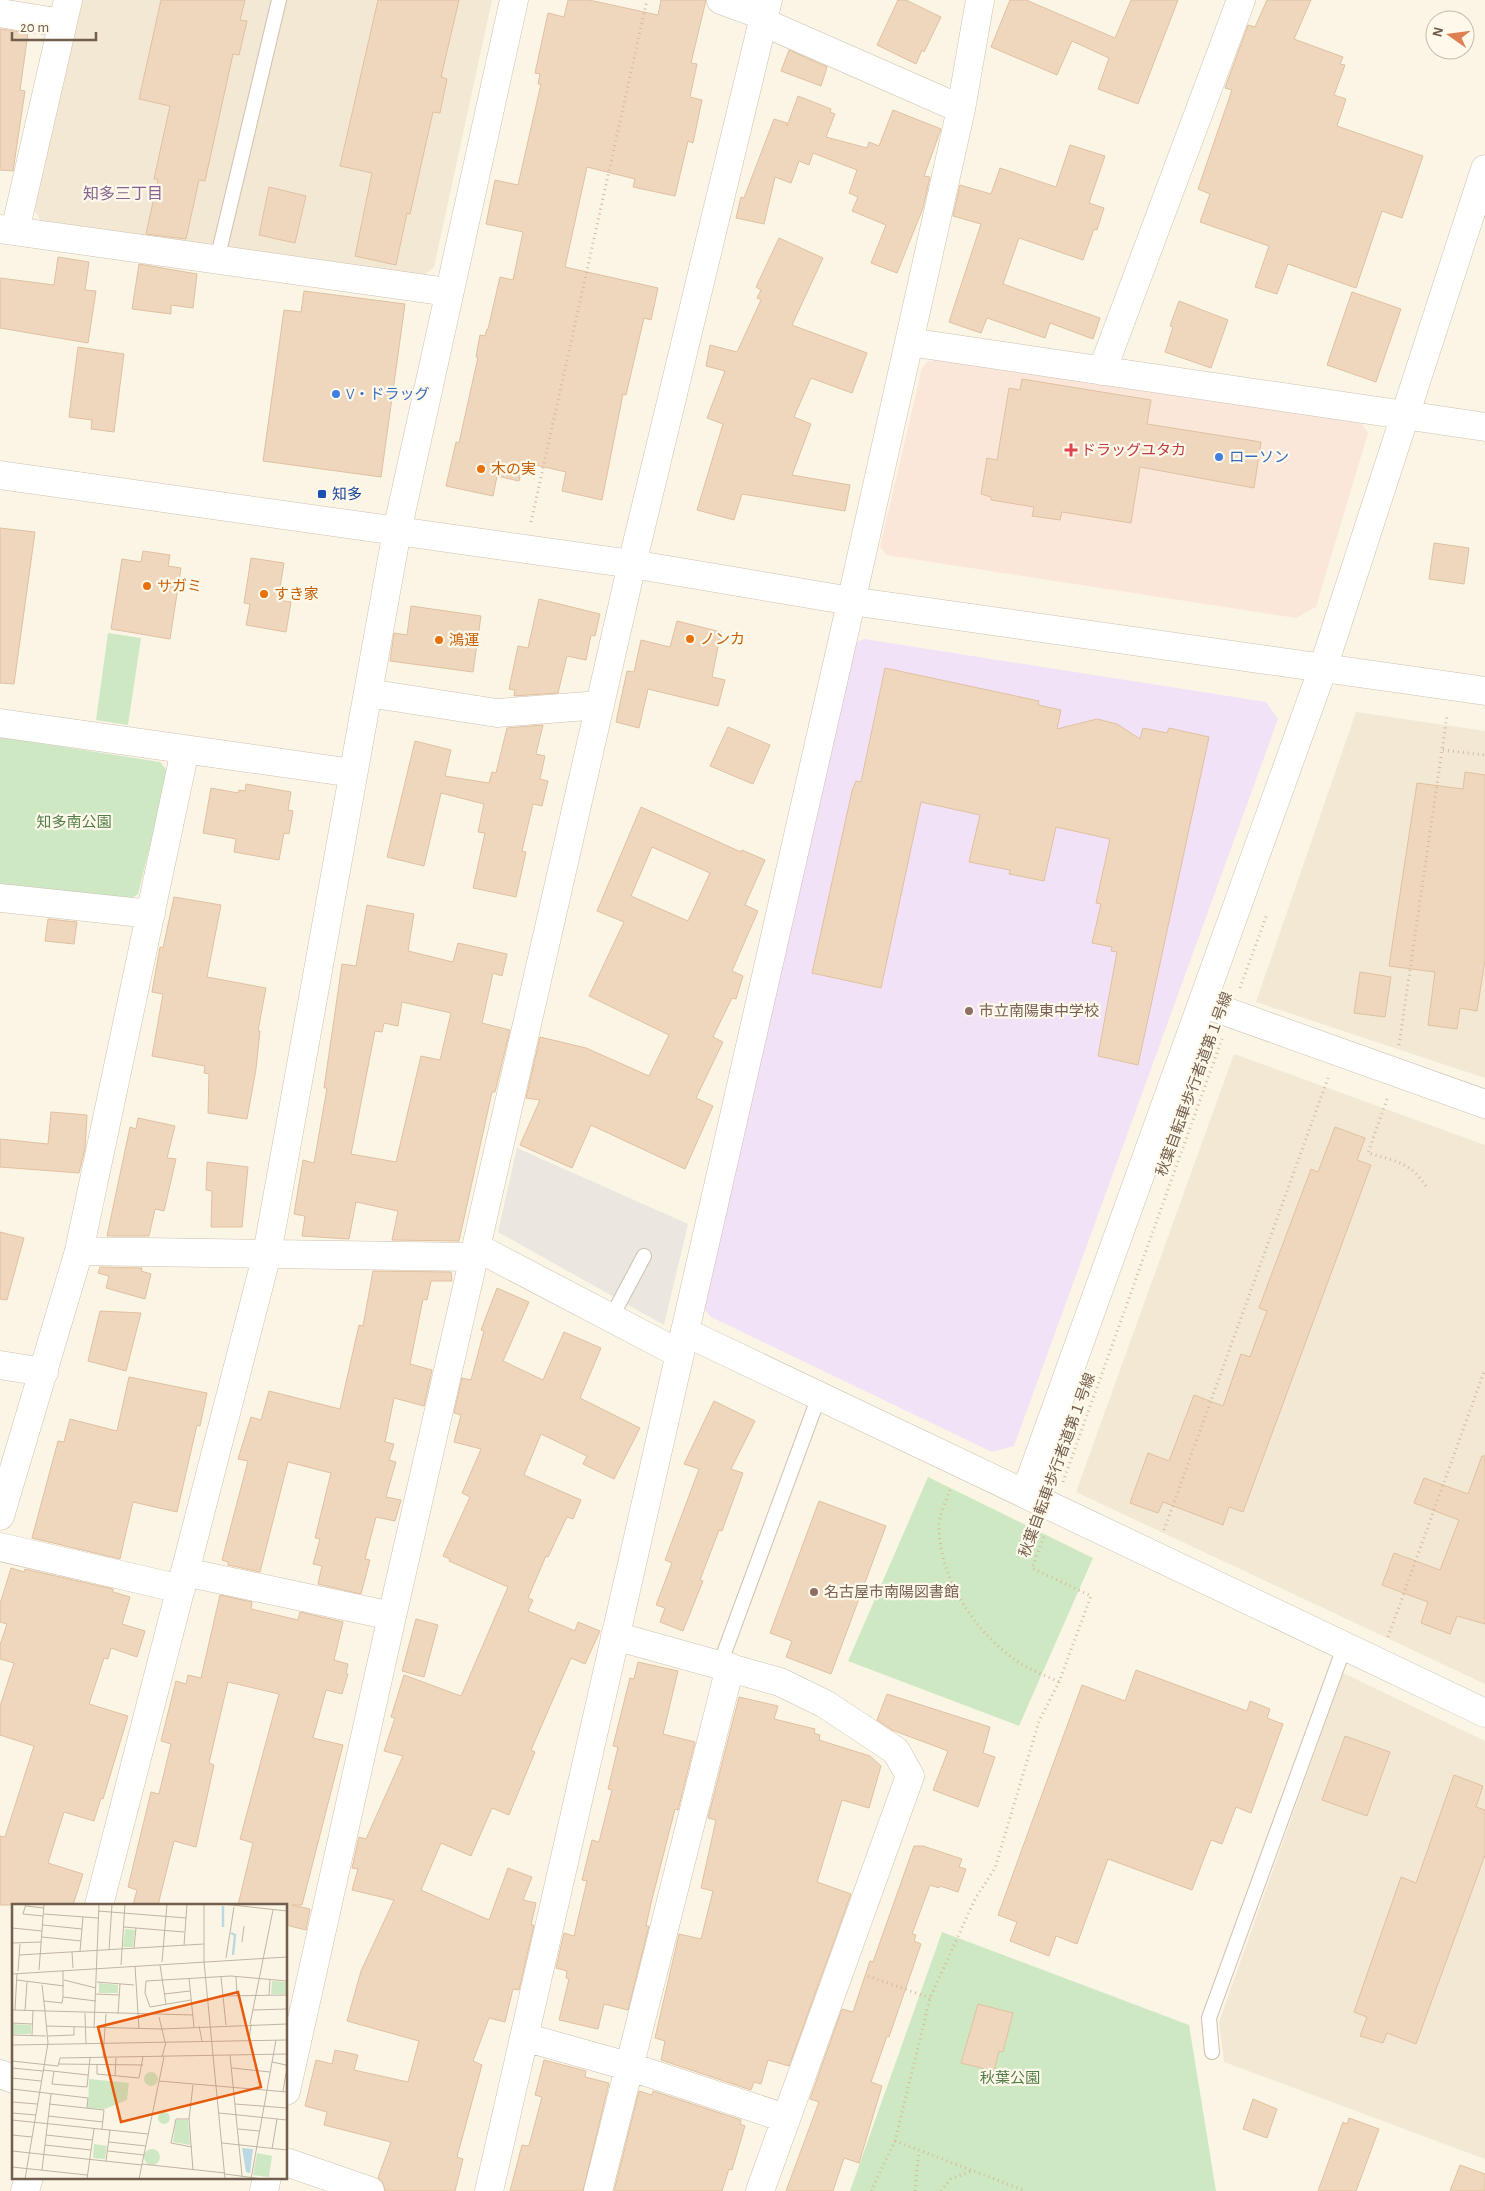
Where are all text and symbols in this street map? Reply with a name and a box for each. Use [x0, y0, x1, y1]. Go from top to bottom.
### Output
scale bar [12, 10, 96, 42]
north arrow [1425, 10, 1475, 60]
text: 20 m [20, 20, 49, 35]
text: N [1430, 26, 1446, 39]
district label: 知多三丁目 [83, 185, 163, 202]
place label: V・ドラッグ [346, 386, 429, 402]
marker: V・ドラッグ [330, 388, 342, 400]
place label: ドラッグユタカ [1081, 442, 1186, 458]
marker: ドラッグユタカ [1065, 444, 1077, 456]
place label: ローソン [1229, 450, 1289, 465]
marker: ローソン [1213, 451, 1225, 463]
place label: 木の実 [491, 461, 536, 477]
marker: 木の実 [475, 463, 487, 475]
place label: 知多 [332, 486, 362, 502]
marker: 知多 [316, 488, 328, 500]
place label: サガミ [157, 578, 202, 594]
marker: サガミ [141, 580, 153, 592]
place label: すき家 [274, 586, 319, 602]
marker: すき家 [258, 588, 270, 600]
place label: 鴻運 [449, 632, 479, 648]
place label: ノンカ [700, 632, 745, 647]
marker: ノンカ [684, 633, 696, 645]
marker: 鴻運 [433, 634, 445, 646]
park label: 知多南公園 [36, 814, 112, 830]
street label: 秋葉自転車歩行者道第１号線 [1153, 990, 1235, 1178]
place label: 市立南陽東中学校 [979, 1003, 1099, 1019]
marker: 市立南陽東中学校 [963, 1005, 975, 1017]
street label: 秋葉自転車歩行者道第１号線 [1016, 1371, 1098, 1559]
place label: 名古屋市南陽図書館 [824, 1584, 959, 1600]
marker: 名古屋市南陽図書館 [808, 1586, 820, 1598]
inset map [12, 1904, 288, 2178]
park label: 秋葉公園 [980, 2070, 1040, 2086]

